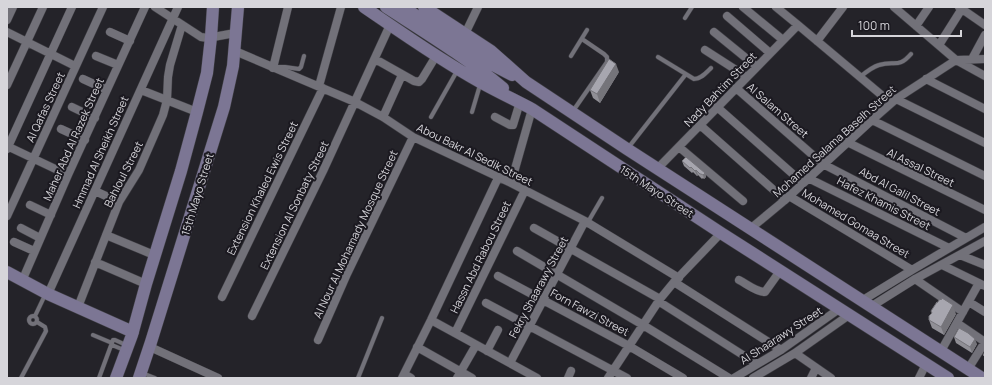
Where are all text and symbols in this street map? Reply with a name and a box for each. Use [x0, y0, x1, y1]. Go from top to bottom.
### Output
scale bar [852, 12, 961, 38]
text: 100 m [858, 17, 890, 34]
street label: Nady Bahtim Street [680, 48, 760, 130]
street label: Al Qafas Street [22, 69, 68, 145]
street label: Maher Abd Al Razek Street [39, 75, 107, 203]
street label: Al Salam Street [744, 79, 812, 141]
street label: Mohamed Salama Baselh Street [769, 82, 899, 200]
street label: Hmmad Al Sheikh Street [68, 93, 132, 211]
street label: Extension Khaled Ewis Street [223, 119, 301, 257]
street label: Abou Bakr Al Sedik Street [415, 119, 535, 189]
street label: Bahloul Street [100, 138, 146, 210]
street label: Extension Al Sonbaty Street [256, 138, 332, 272]
street label: Al Assal Street [885, 144, 957, 190]
street label: Al Nour Al Mohamady Mosque Street [309, 147, 401, 321]
street label: 15th Mayo Street [177, 151, 217, 237]
street label: 15th Mayo Street [617, 161, 697, 221]
street label: Abd Al Galil Street [857, 163, 943, 219]
street label: Hafez Khamis Street [835, 173, 933, 233]
street label: Mohamed Gomaa Street [799, 185, 913, 261]
street label: Hassn Abd Rabou Street [446, 198, 514, 316]
street label: Fekry Shaarawy Street [505, 234, 571, 340]
street label: Forn Fawzi Street [548, 285, 632, 339]
street label: Al Shaarawy Street [737, 303, 825, 367]

